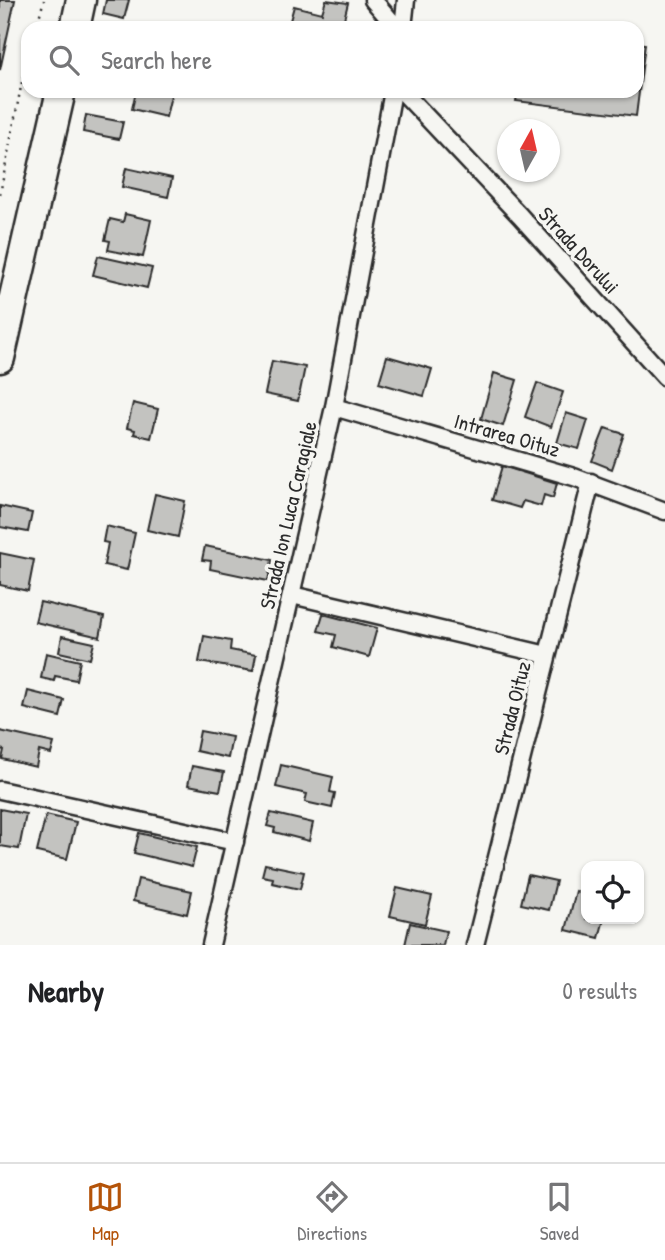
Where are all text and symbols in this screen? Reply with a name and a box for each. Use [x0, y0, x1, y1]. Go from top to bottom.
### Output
search box [21, 21, 644, 98]
icon: search [45, 41, 83, 79]
text: Search here [101, 42, 212, 77]
north arrow [497, 119, 560, 182]
street label: Strada Dorului [532, 200, 626, 300]
street label: Intrarea Oituz [451, 406, 563, 464]
street label: Strada Ion Luca Caragiale [252, 418, 324, 612]
street label: Strada Oituz [486, 658, 538, 758]
map controls [581, 861, 644, 924]
button: locate [581, 861, 644, 924]
text: Nearby [28, 971, 104, 1011]
text: 0 results [562, 975, 637, 1006]
tab: Map [86, 1178, 124, 1246]
tab: Directions [297, 1178, 367, 1246]
tab: Saved [540, 1178, 579, 1246]

